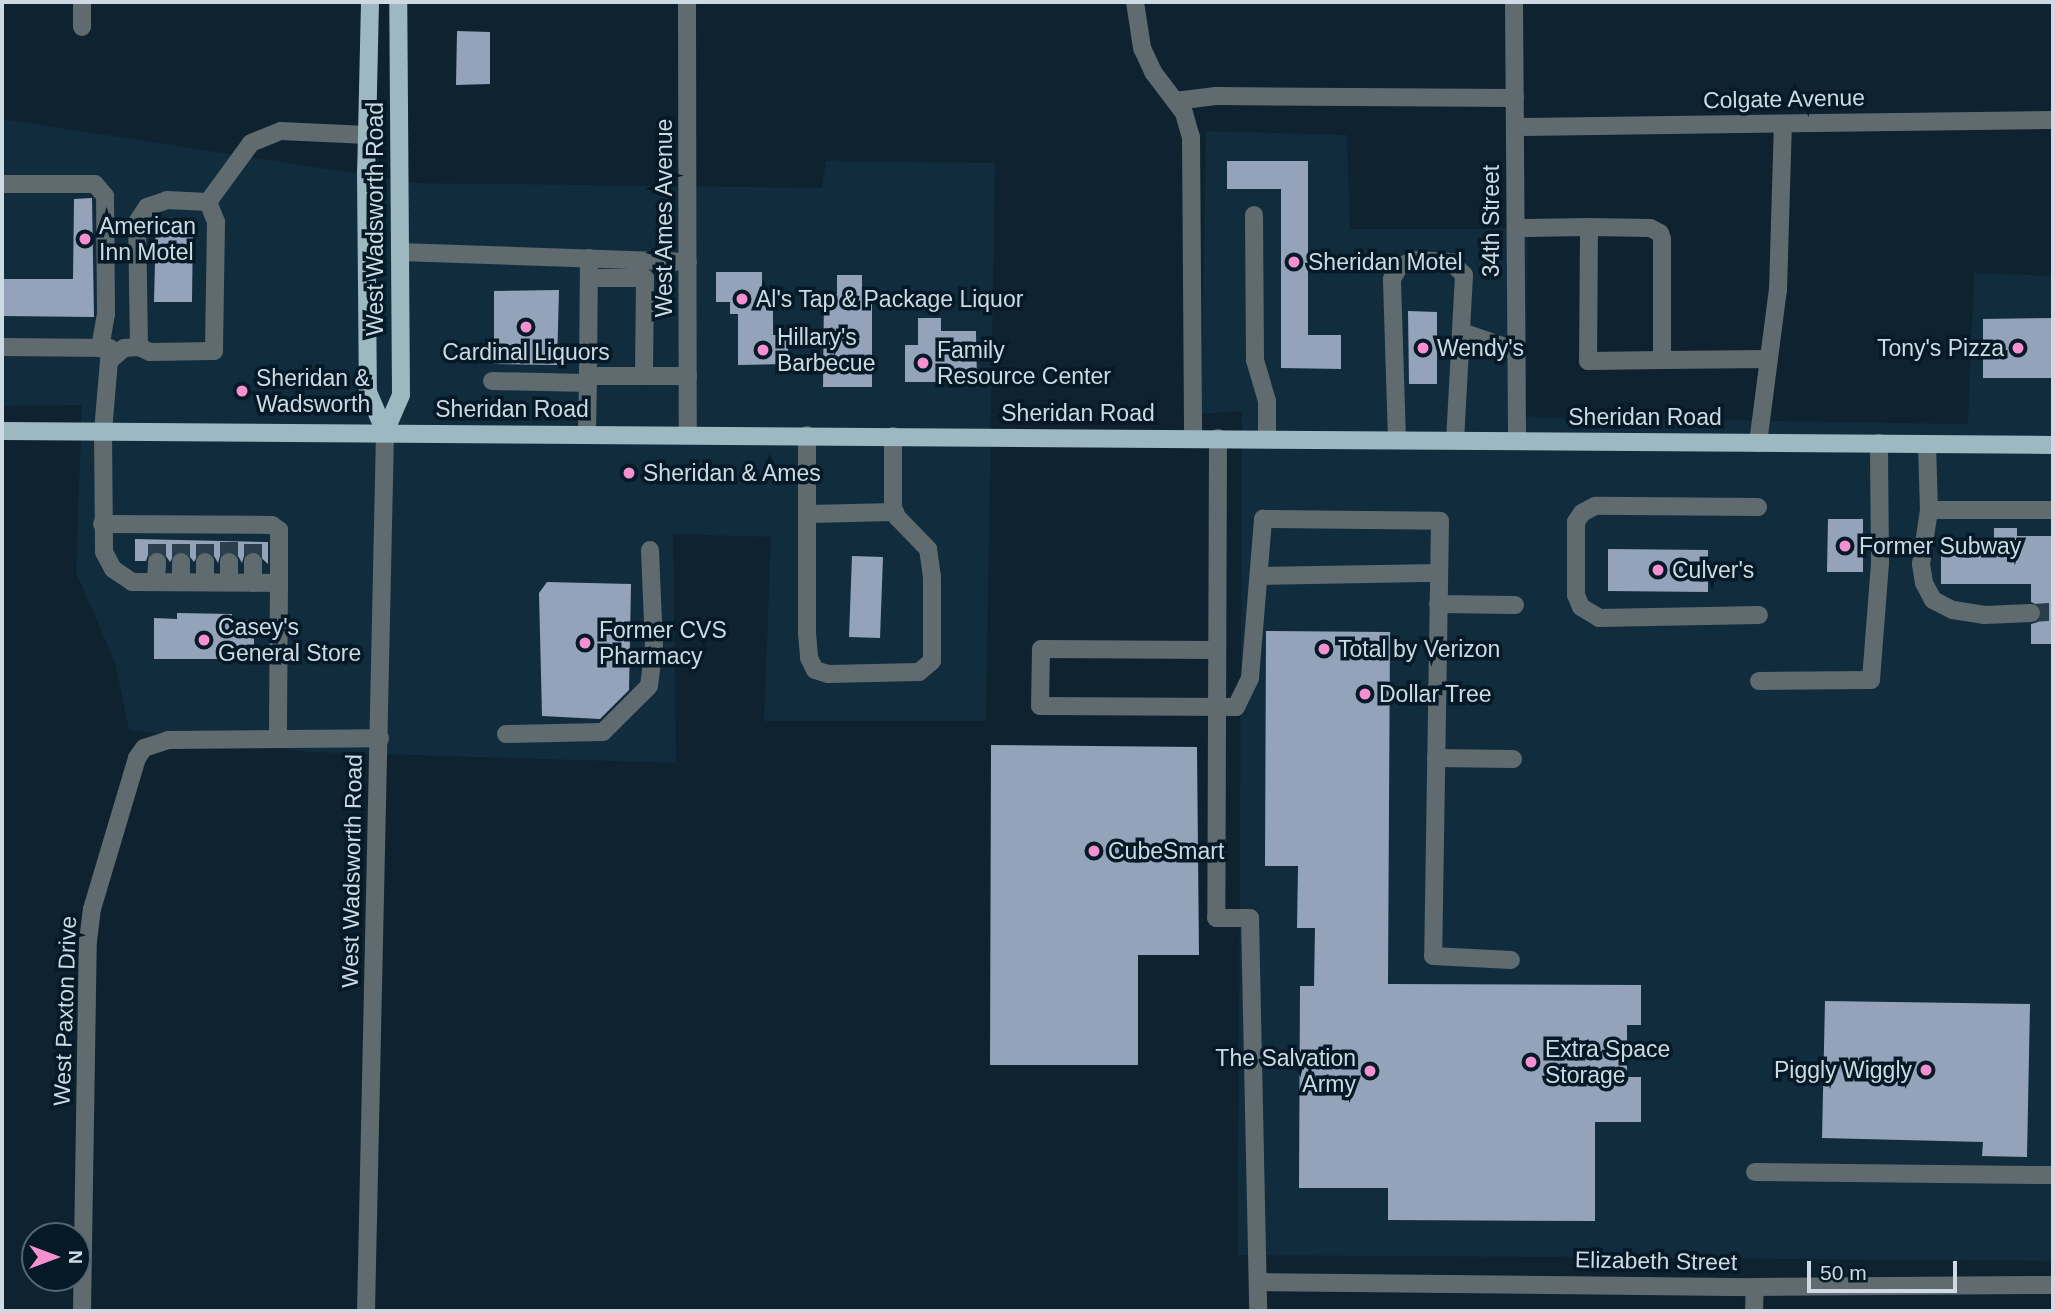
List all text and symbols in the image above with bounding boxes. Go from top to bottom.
street label: Colgate Avenue [1702,84,1866,114]
street label: West Wadsworth Road [361,102,389,336]
street label: West Ames Avenue [650,117,678,319]
street label: 34th Street [1477,165,1505,277]
place label: American Inn Motel [99,212,196,266]
marker: American Inn Motel [77,231,93,247]
place label: Sheridan Motel [1308,248,1463,276]
marker: Sheridan Motel [1286,254,1302,270]
place label: Al's Tap & Package Liquor [756,285,1024,313]
marker: Al's Tap & Package Liquor [734,291,750,307]
marker: Cardinal Liquors [518,319,534,335]
place label: Hillary's Barbecue [777,323,875,377]
place label: Wendy's [1437,334,1524,362]
place label: Tony's Pizza [1877,334,2004,362]
place label: Family Resource Center [937,336,1111,390]
place label: Cardinal Liquors [442,338,610,366]
marker: Wendy's [1415,340,1431,356]
marker: Tony's Pizza [2010,340,2026,356]
marker: Hillary's Barbecue [755,342,771,358]
marker: Family Resource Center [915,355,931,371]
place label: Sheridan & Wadsworth [256,364,370,418]
marker: Sheridan & Wadsworth [234,383,250,399]
street label: Sheridan Road [435,395,589,423]
street label: Sheridan Road [1001,399,1155,427]
street label: Sheridan Road [1568,403,1722,431]
place label: Sheridan & Ames [643,459,822,487]
marker: Sheridan & Ames [621,465,637,481]
place label: Former Subway [1859,532,2021,560]
marker: Former Subway [1837,538,1853,554]
place label: Culver's [1672,556,1754,584]
marker: Culver's [1650,562,1666,578]
place label: Casey's General Store [218,613,361,667]
place label: Former CVS Pharmacy [599,616,727,670]
marker: Casey's General Store [196,632,212,648]
marker: Former CVS Pharmacy [577,635,593,651]
place label: Total by Verizon [1338,635,1500,663]
marker: Total by Verizon [1316,641,1332,657]
place label: Dollar Tree [1379,680,1492,708]
marker: Dollar Tree [1357,686,1373,702]
street label: West Wadsworth Road [336,754,368,988]
place label: CubeSmart [1108,837,1224,865]
marker: CubeSmart [1086,843,1102,859]
street label: West Paxton Drive [48,916,82,1106]
place label: Extra Space Storage [1545,1035,1670,1089]
place label: The Salvation Army [1215,1044,1356,1098]
marker: Extra Space Storage [1523,1054,1539,1070]
place label: Piggly Wiggly [1774,1056,1912,1084]
marker: Piggly Wiggly [1918,1062,1934,1078]
marker: The Salvation Army [1362,1063,1378,1079]
north arrow [21,1222,91,1292]
street label: Elizabeth Street [1575,1246,1737,1276]
scale bar [1810,1246,1960,1290]
text: N [65,1250,86,1264]
text: 50 m [1820,1261,1867,1284]

